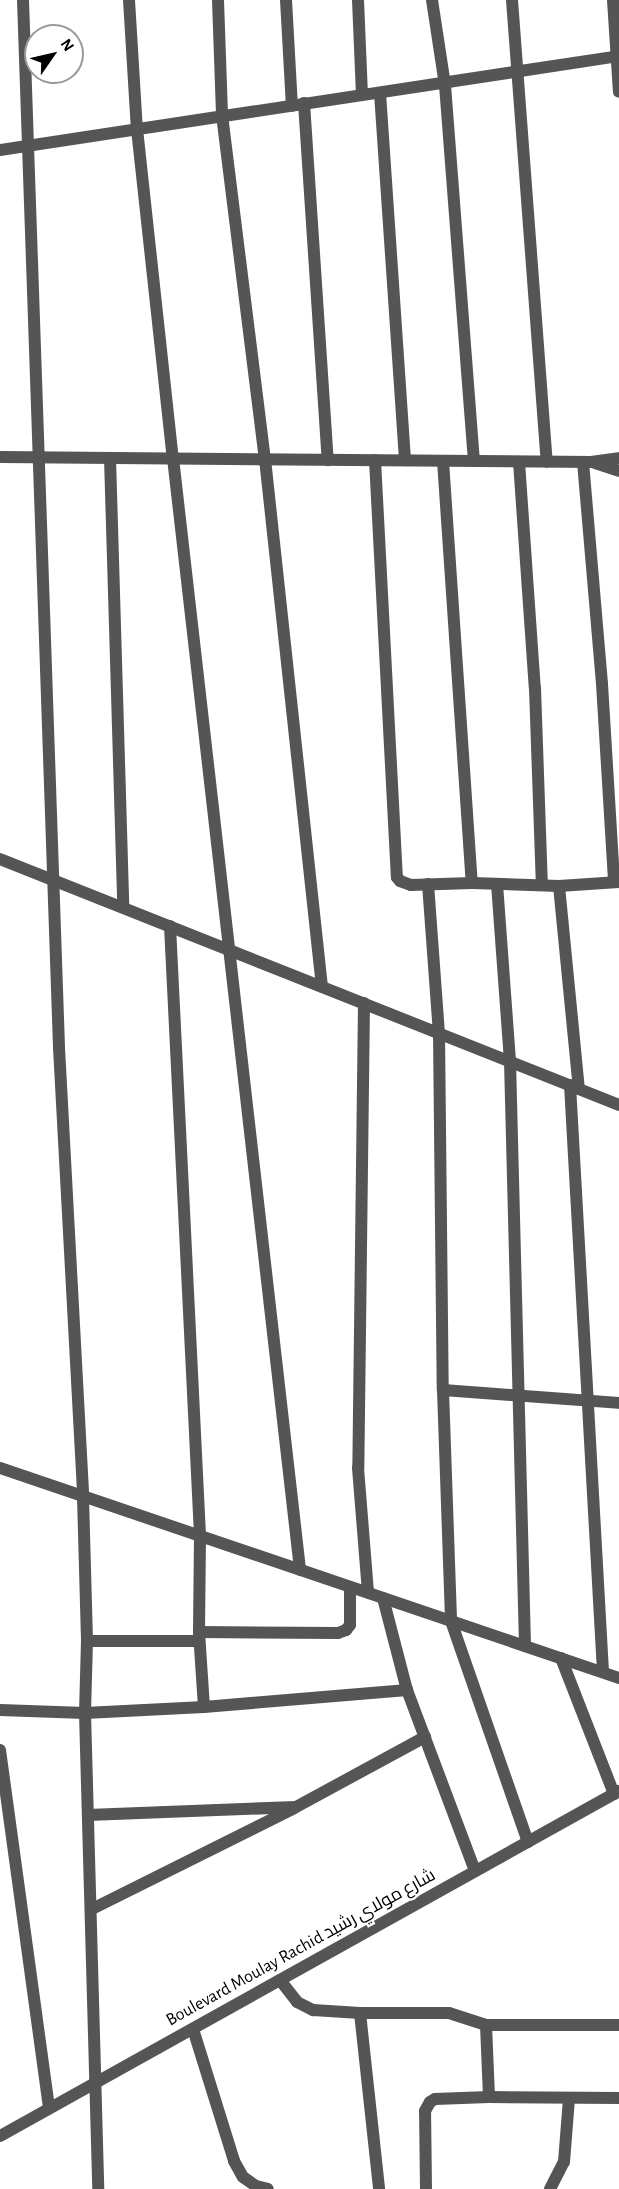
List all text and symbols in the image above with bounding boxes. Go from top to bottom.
north arrow [24,24,84,84]
text: N [58,36,77,54]
street label: Boulevard Moulay Rachid شارع مولاي رشيد [162,1865,440,2031]

